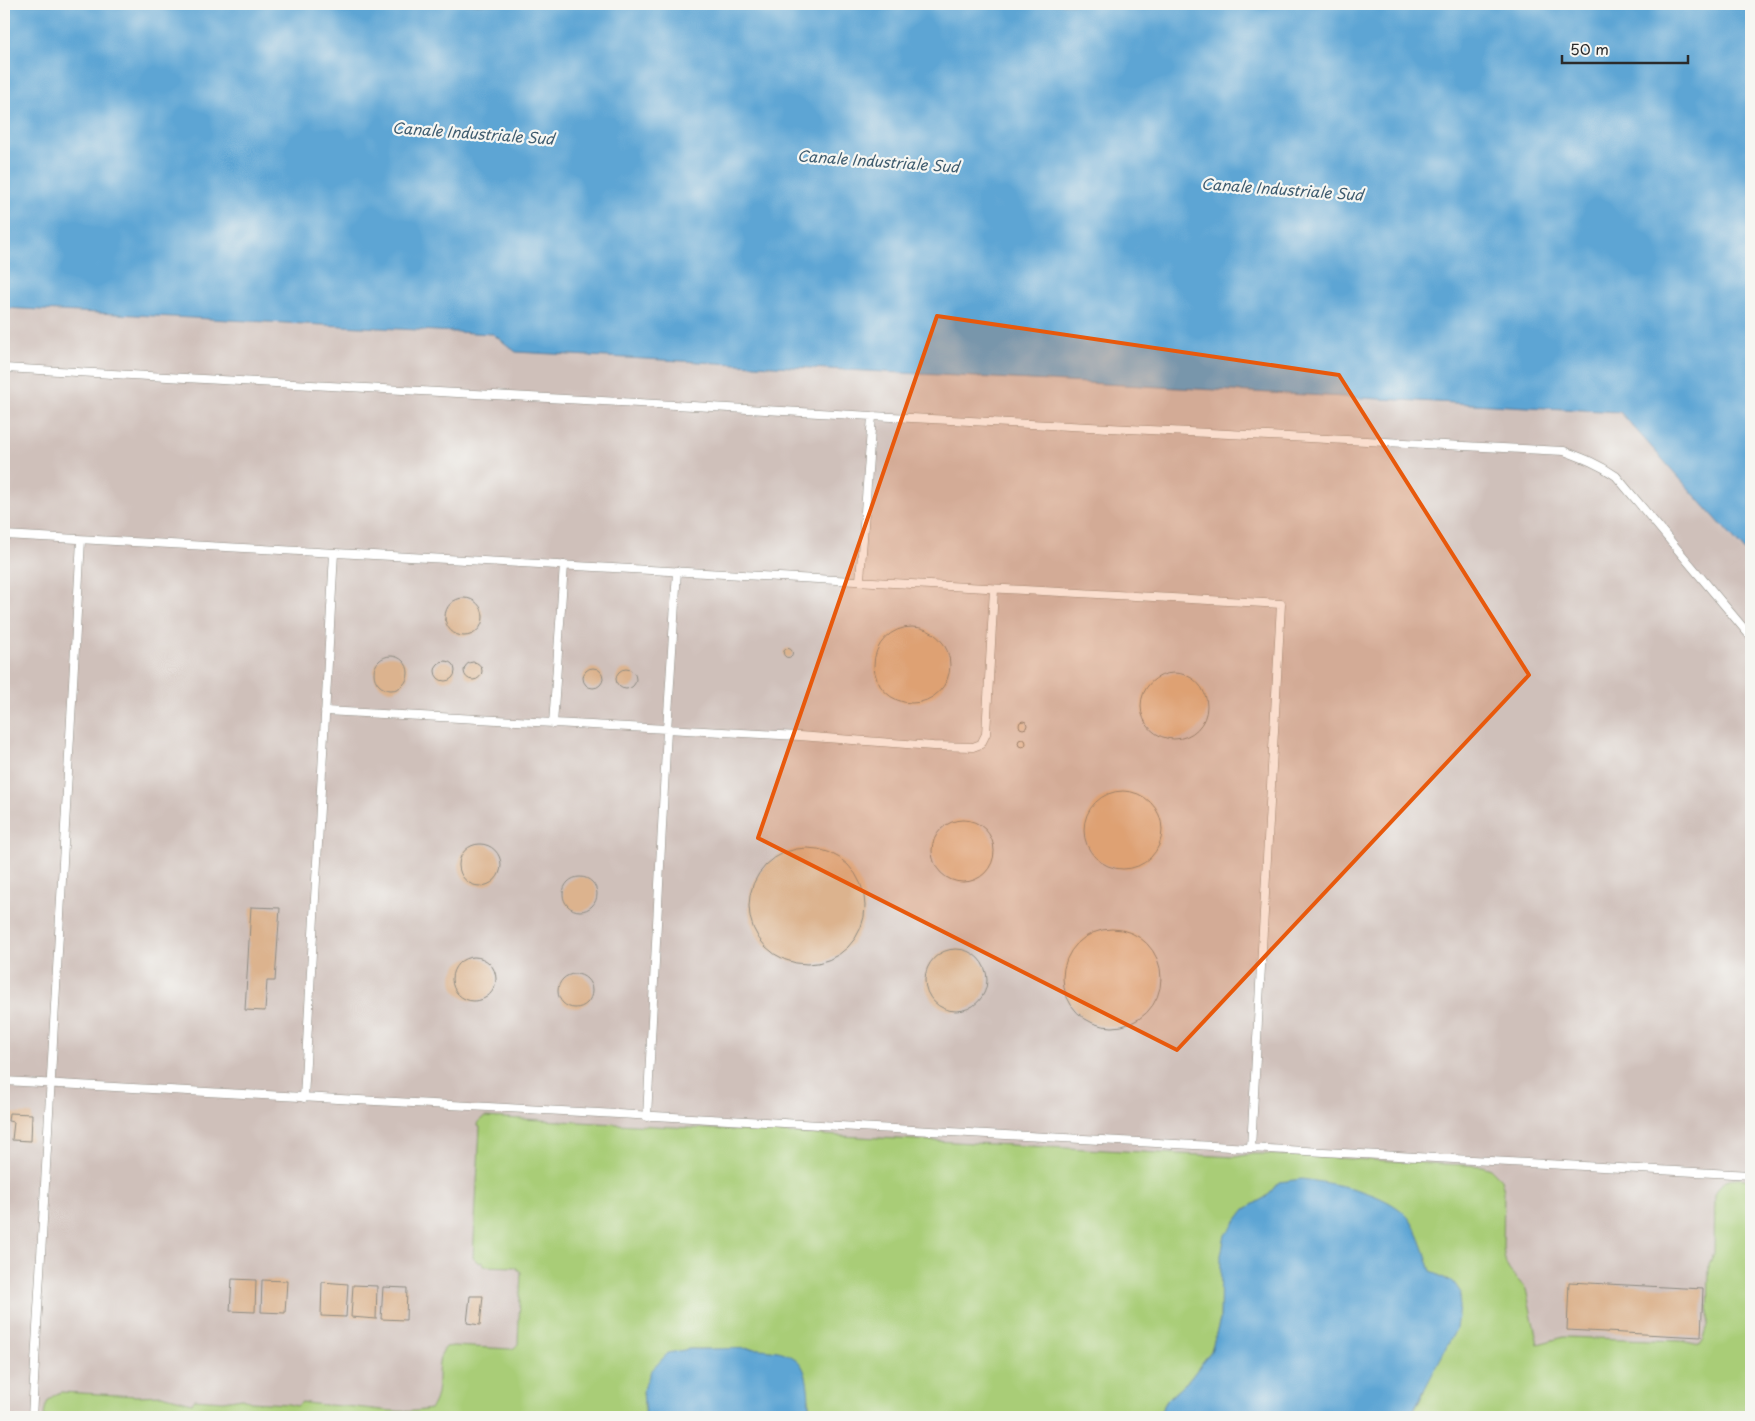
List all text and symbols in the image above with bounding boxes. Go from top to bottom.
scale bar [1562,32,1689,64]
text: 50 m [1570,37,1609,60]
water label: Canale Industriale Sud [391,115,557,150]
water label: Canale Industriale Sud [796,143,962,178]
water label: Canale Industriale Sud [1200,171,1366,206]

